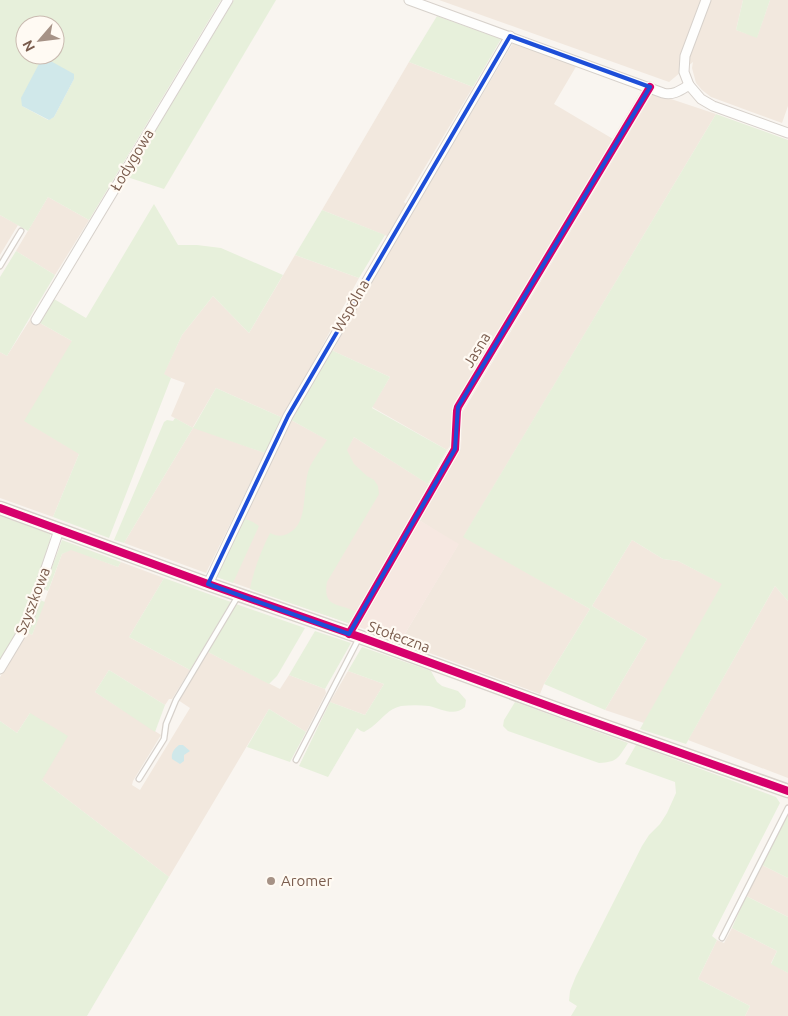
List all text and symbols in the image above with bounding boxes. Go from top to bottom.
north arrow [15,15,65,65]
text: N [19,38,38,54]
street label: Łodygowa [106,126,157,194]
street label: Wspólna [329,276,372,335]
street label: Jasna [460,329,494,370]
street label: Szyszkowa [12,565,53,637]
street label: Stołeczna [366,617,433,656]
place label: Aromer [281,872,332,889]
marker: Aromer [265,875,277,887]

